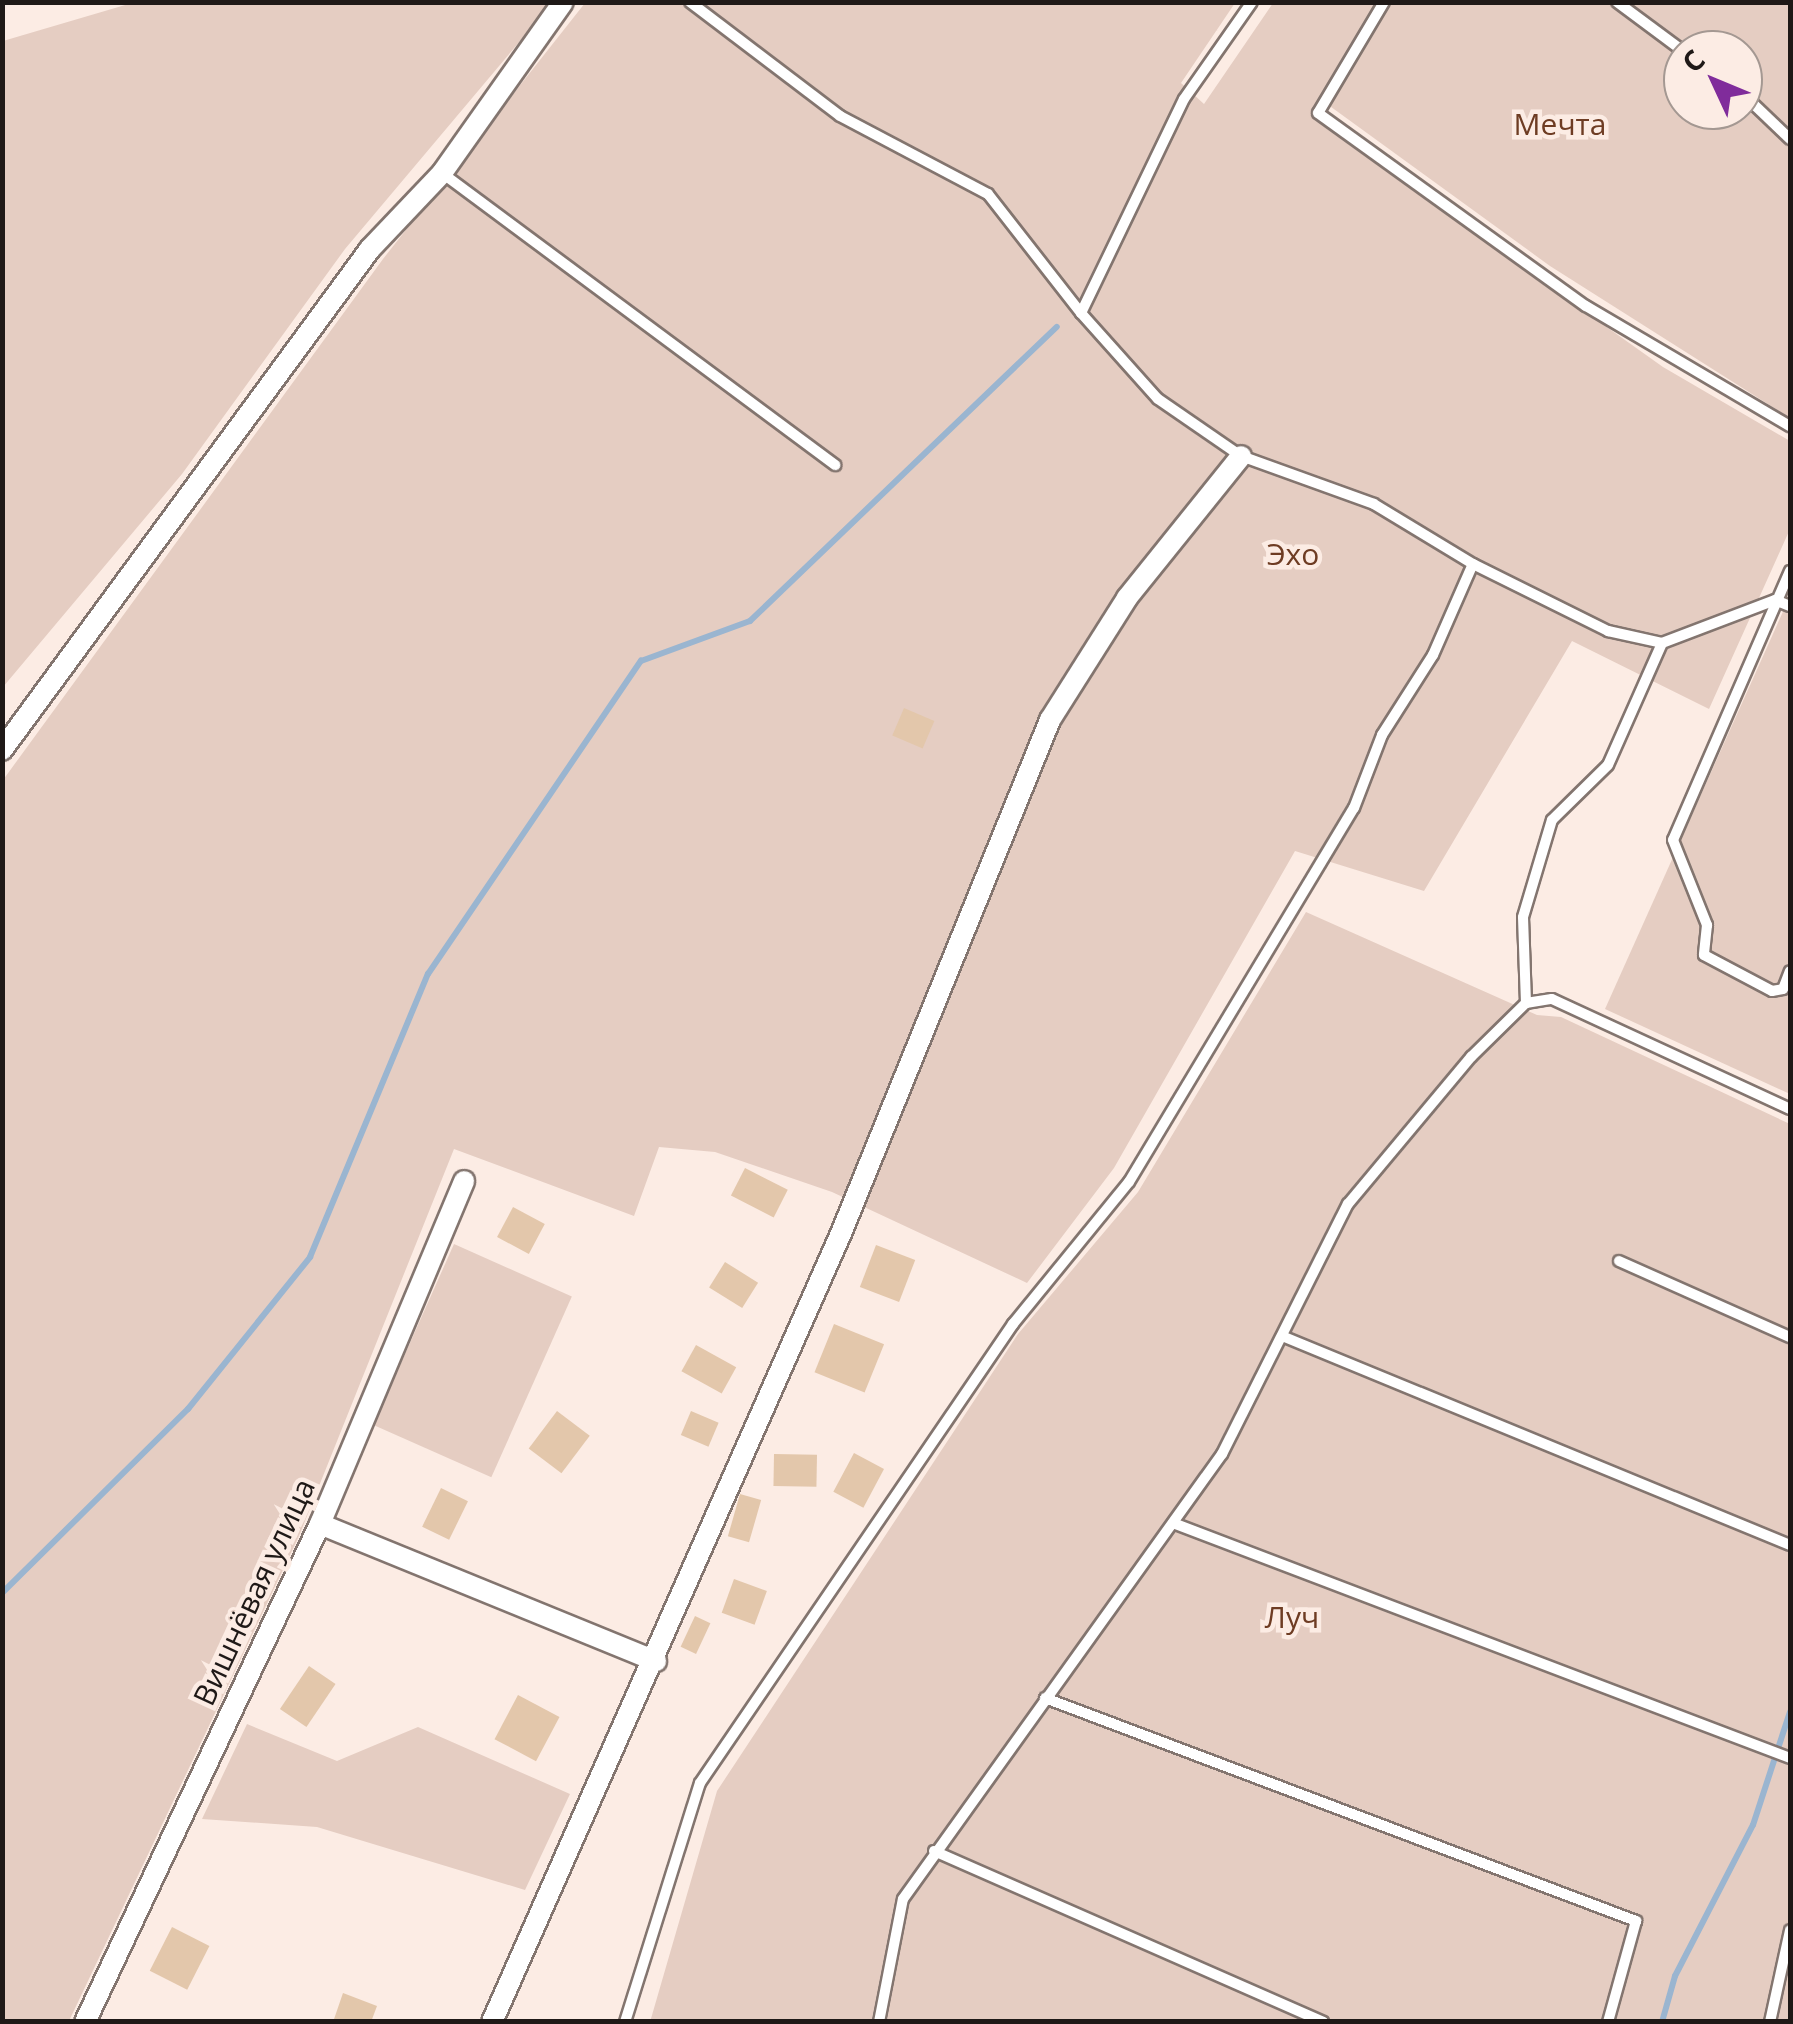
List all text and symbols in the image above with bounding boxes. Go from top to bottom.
north arrow [1663,30,1763,130]
text: С [1673,41,1713,80]
park label: Мечта [1514,106,1606,142]
park label: Эхо [1267,536,1319,572]
street label: Вишнёвая улица [186,1473,322,1711]
park label: Луч [1265,1599,1319,1635]

